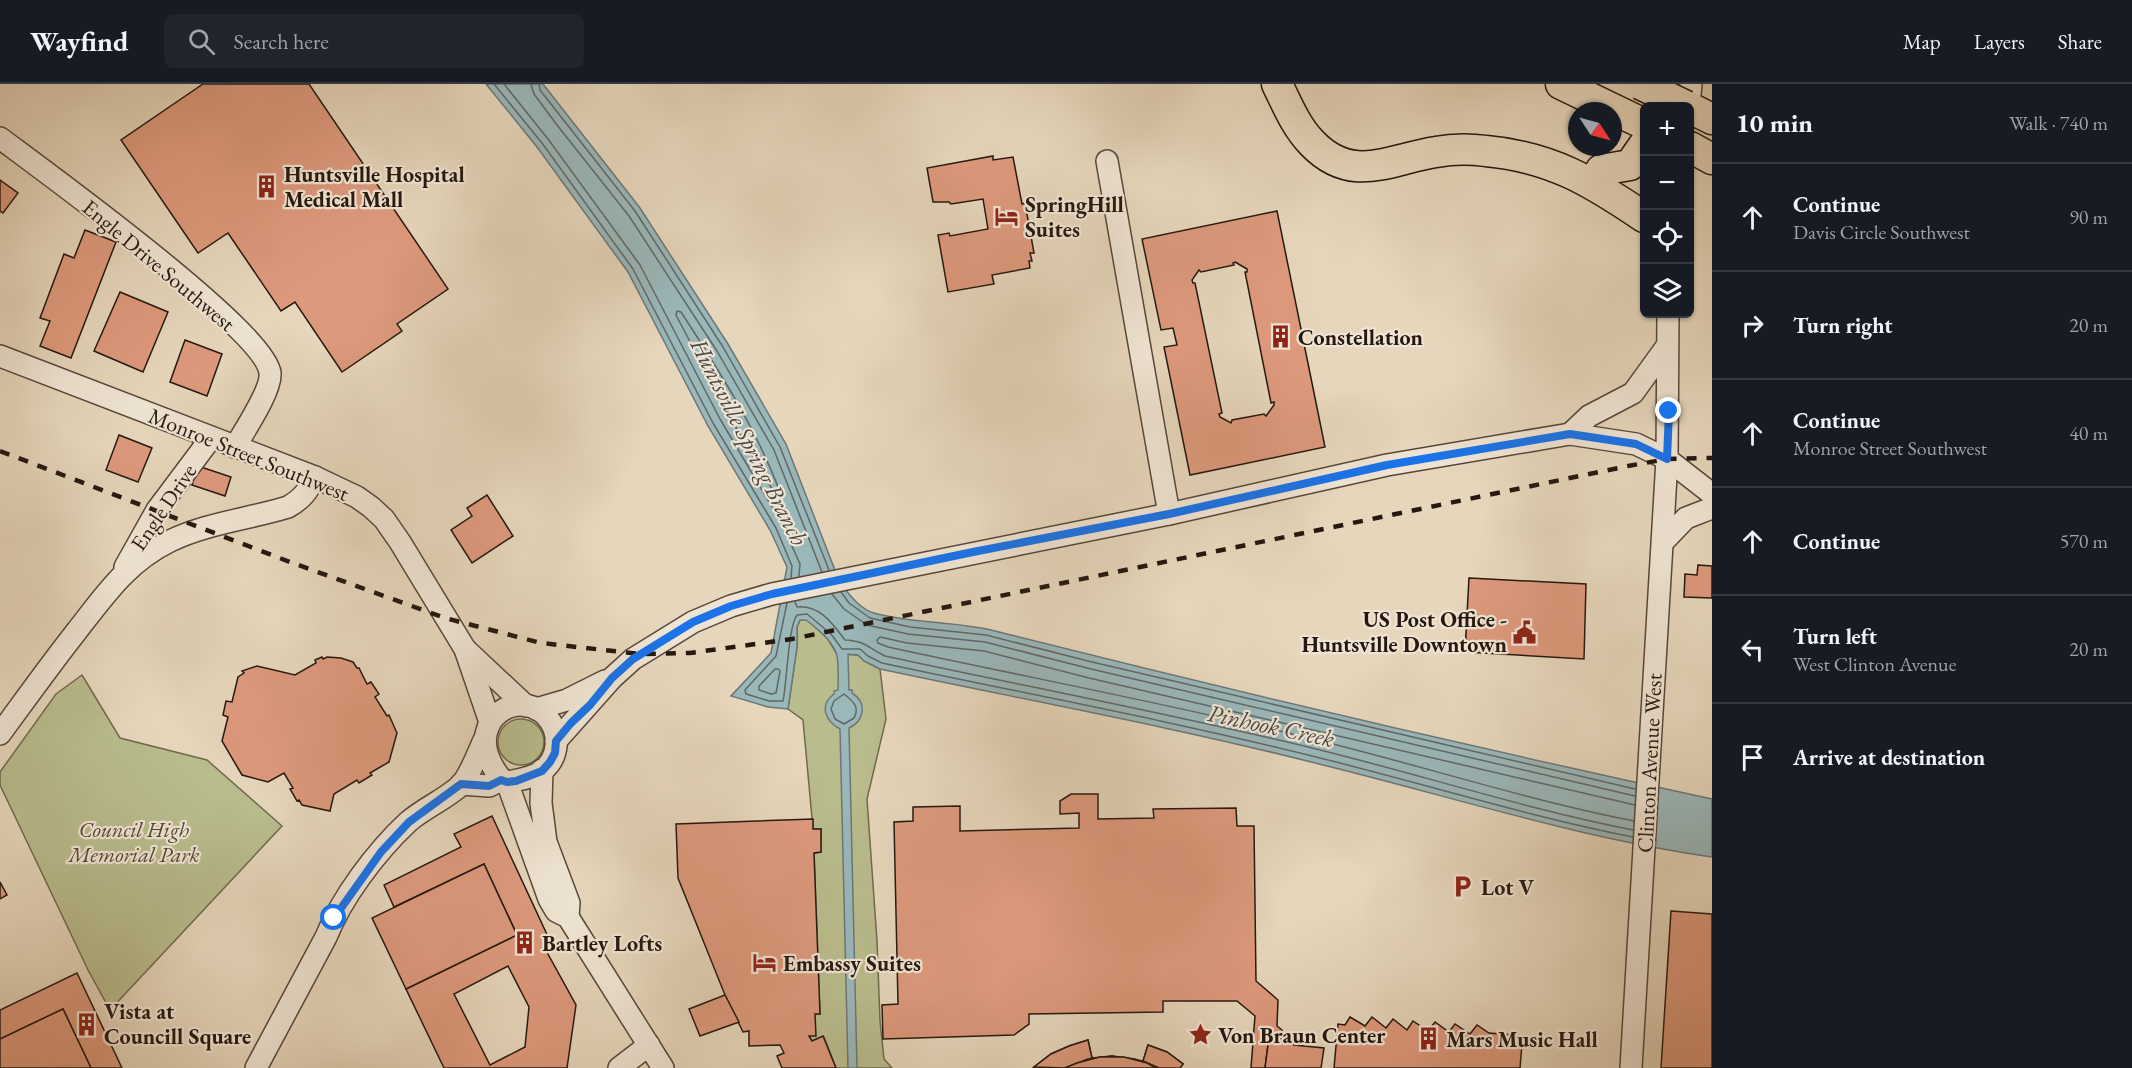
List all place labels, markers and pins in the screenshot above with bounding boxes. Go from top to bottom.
place label: Huntsville Hospital Medical Mall [284,160,465,214]
building icon: Huntsville Hospital Medical Mall [253,174,279,200]
place label: SpringHill Suites [1025,190,1124,244]
hotel icon: SpringHill Suites [994,204,1020,230]
place label: Constellation [1298,323,1423,352]
building icon: Constellation [1267,324,1293,350]
place label: US Post Office - Huntsville Downtown [1301,605,1508,659]
public building icon: US Post Office - Huntsville Downtown [1512,619,1538,645]
place label: Lot V [1481,873,1535,902]
parking icon: Lot V [1450,874,1476,900]
place label: Bartley Lofts [542,929,662,958]
building icon: Bartley Lofts [511,930,537,956]
place label: Embassy Suites [783,949,921,978]
hotel icon: Embassy Suites [752,950,778,976]
place label: Vista at Councill Square [104,997,251,1051]
building icon: Vista at Councill Square [73,1011,99,1037]
place label: Von Braun Center [1218,1021,1386,1050]
place icon: Von Braun Center [1187,1022,1213,1048]
place label: Mars Music Hall [1446,1025,1598,1054]
building icon: Mars Music Hall [1415,1026,1441,1052]

